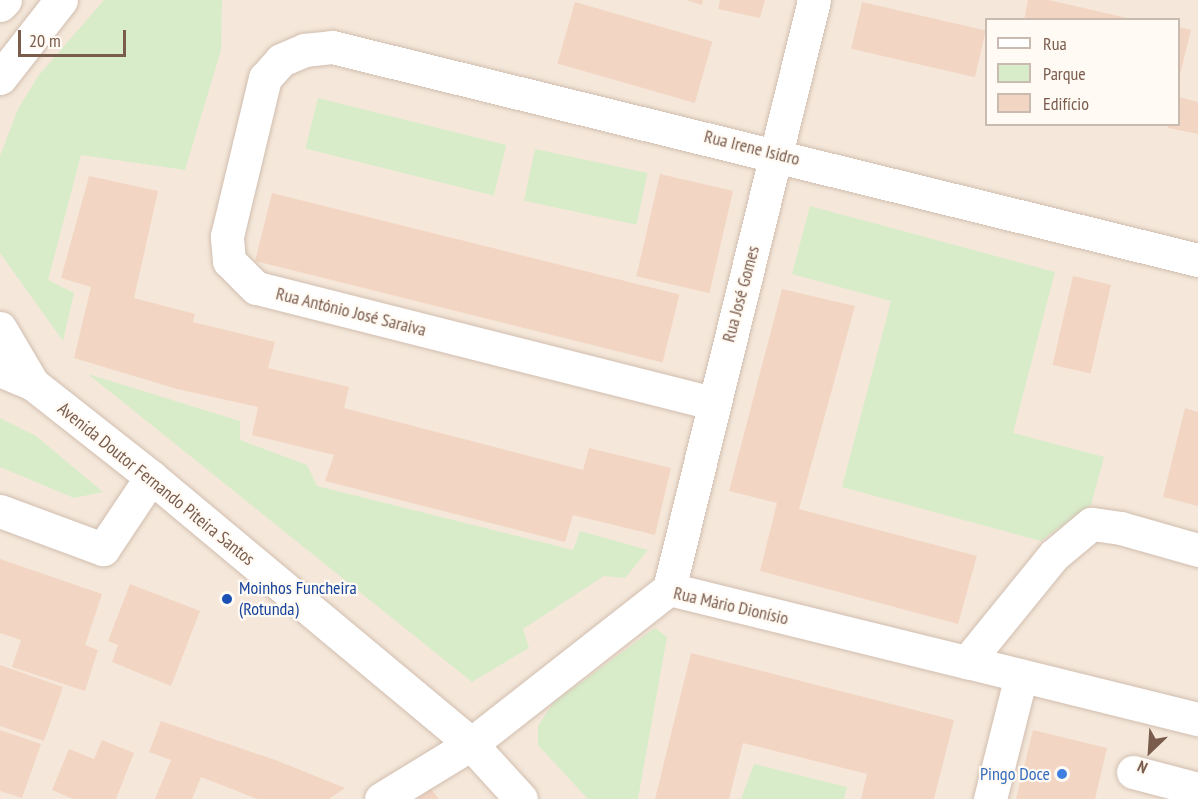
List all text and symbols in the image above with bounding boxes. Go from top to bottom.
scale bar [21,18,129,56]
legend [985,18,1180,126]
text: 20 m [29,29,61,52]
text: Rua [1043,32,1067,55]
text: Parque [1043,62,1086,85]
text: Edifício [1043,92,1089,115]
street label: Rua Irene Isidro [702,126,802,170]
street label: Rua José Gomes [718,243,764,345]
street label: Rua António José Saraiva [273,283,429,341]
street label: Avenida Doutor Fernando Piteira Santos [53,398,259,570]
place label: Moinhos Funcheira (Rotunda) [239,578,357,620]
street label: Rua Mário Dionísio [671,582,791,630]
marker: Moinhos Funcheira (Rotunda) [220,592,234,606]
north arrow [1120,721,1180,781]
text: N [1134,756,1151,778]
place label: Pingo Doce [980,763,1050,785]
marker: Pingo Doce [1055,767,1069,781]

